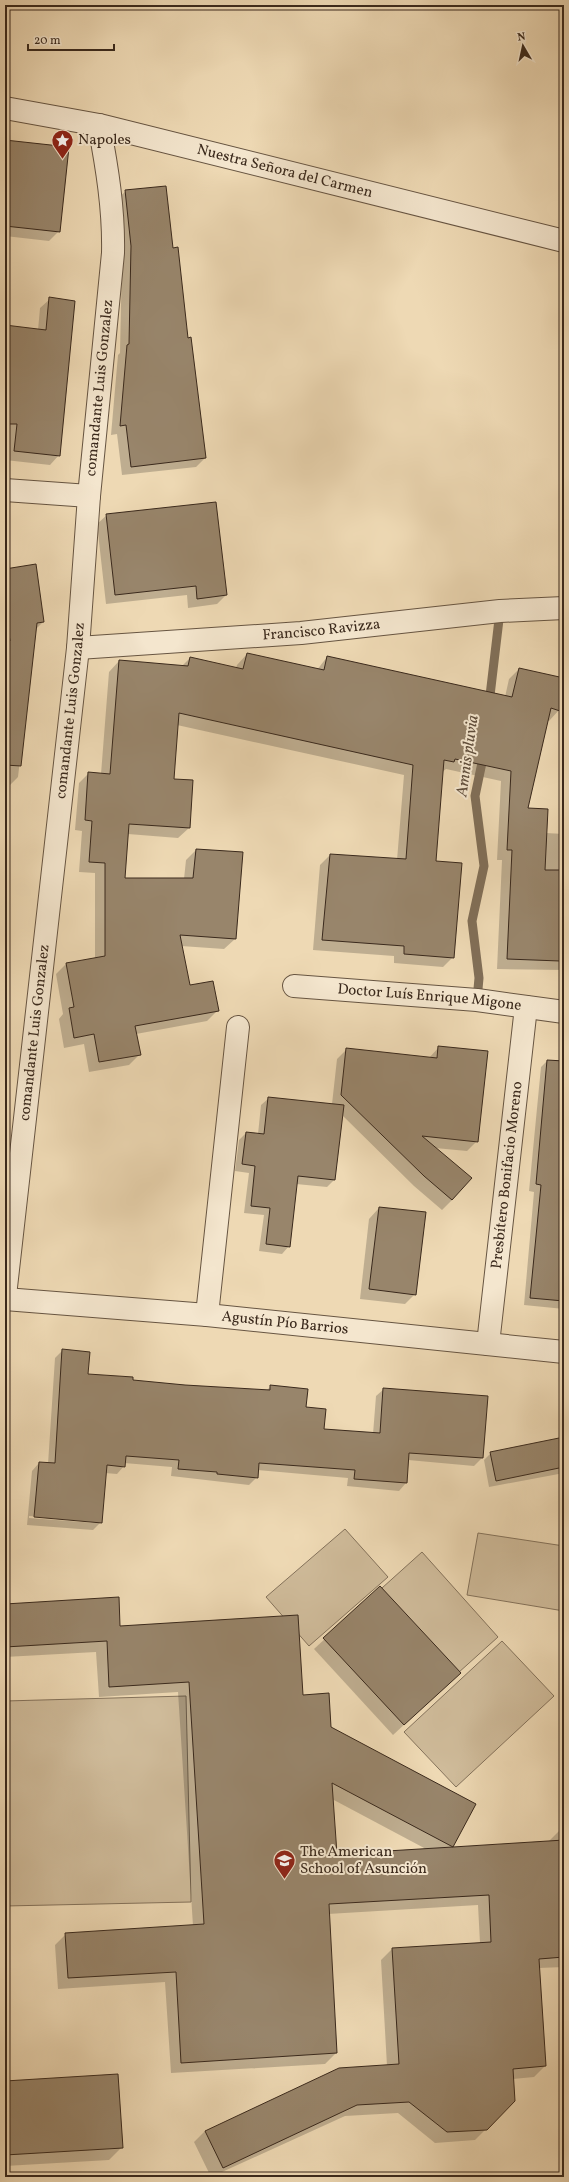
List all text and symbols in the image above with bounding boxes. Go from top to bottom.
scale bar [28,26,114,52]
north arrow [503,26,543,66]
text: N [517,30,527,46]
text: 20 m [34,33,61,49]
place icon: Napoles [50,127,76,160]
place label: Napoles [78,130,131,151]
street label: Nuestra Señora del Carmen [195,139,375,203]
street label: comandante Luis Gonzalez [80,299,119,477]
street label: Francisco Ravizza [262,614,381,646]
street label: comandante Luis Gonzalez [51,622,90,800]
water label: Amnis pluvia [451,713,485,799]
street label: comandante Luis Gonzalez [14,943,55,1122]
street label: Doctor Luís Enrique Migone [337,979,523,1017]
street label: Presbítero Bonifacio Moreno [486,1080,528,1270]
street label: Agustín Pío Barrios [220,1306,349,1340]
place label: The American School of Asunción [300,1842,427,1880]
school or university icon: The American School of Asunción [271,1848,297,1881]

